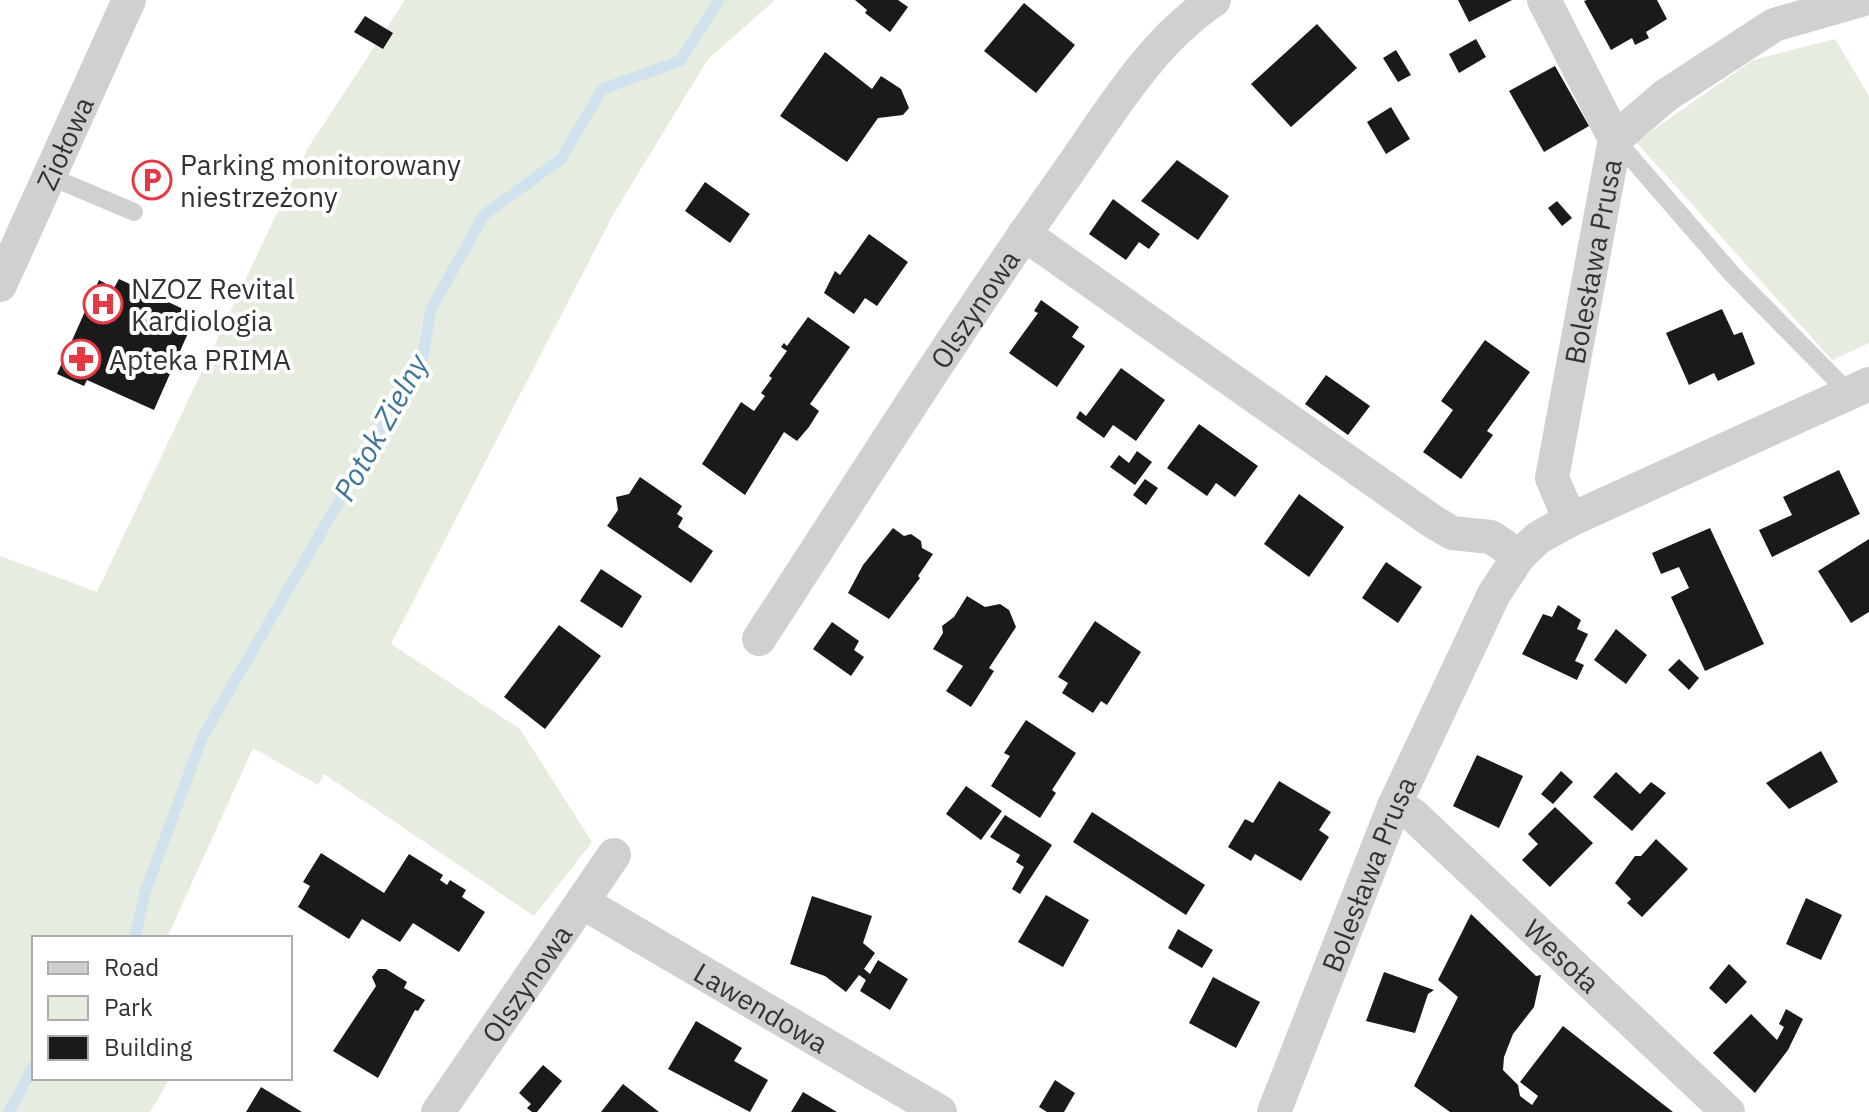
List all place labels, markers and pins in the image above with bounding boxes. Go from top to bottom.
place label: Parking monitorowany niestrzeżony [180,146,461,215]
parking icon: Parking monitorowany niestrzeżony [131,159,173,201]
place label: NZOZ Revital Kardiologia [131,270,295,339]
hospital icon: NZOZ Revital Kardiologia [82,283,124,325]
pharmacy icon: Apteka PRIMA [60,338,102,380]
place label: Apteka PRIMA [109,341,291,378]

